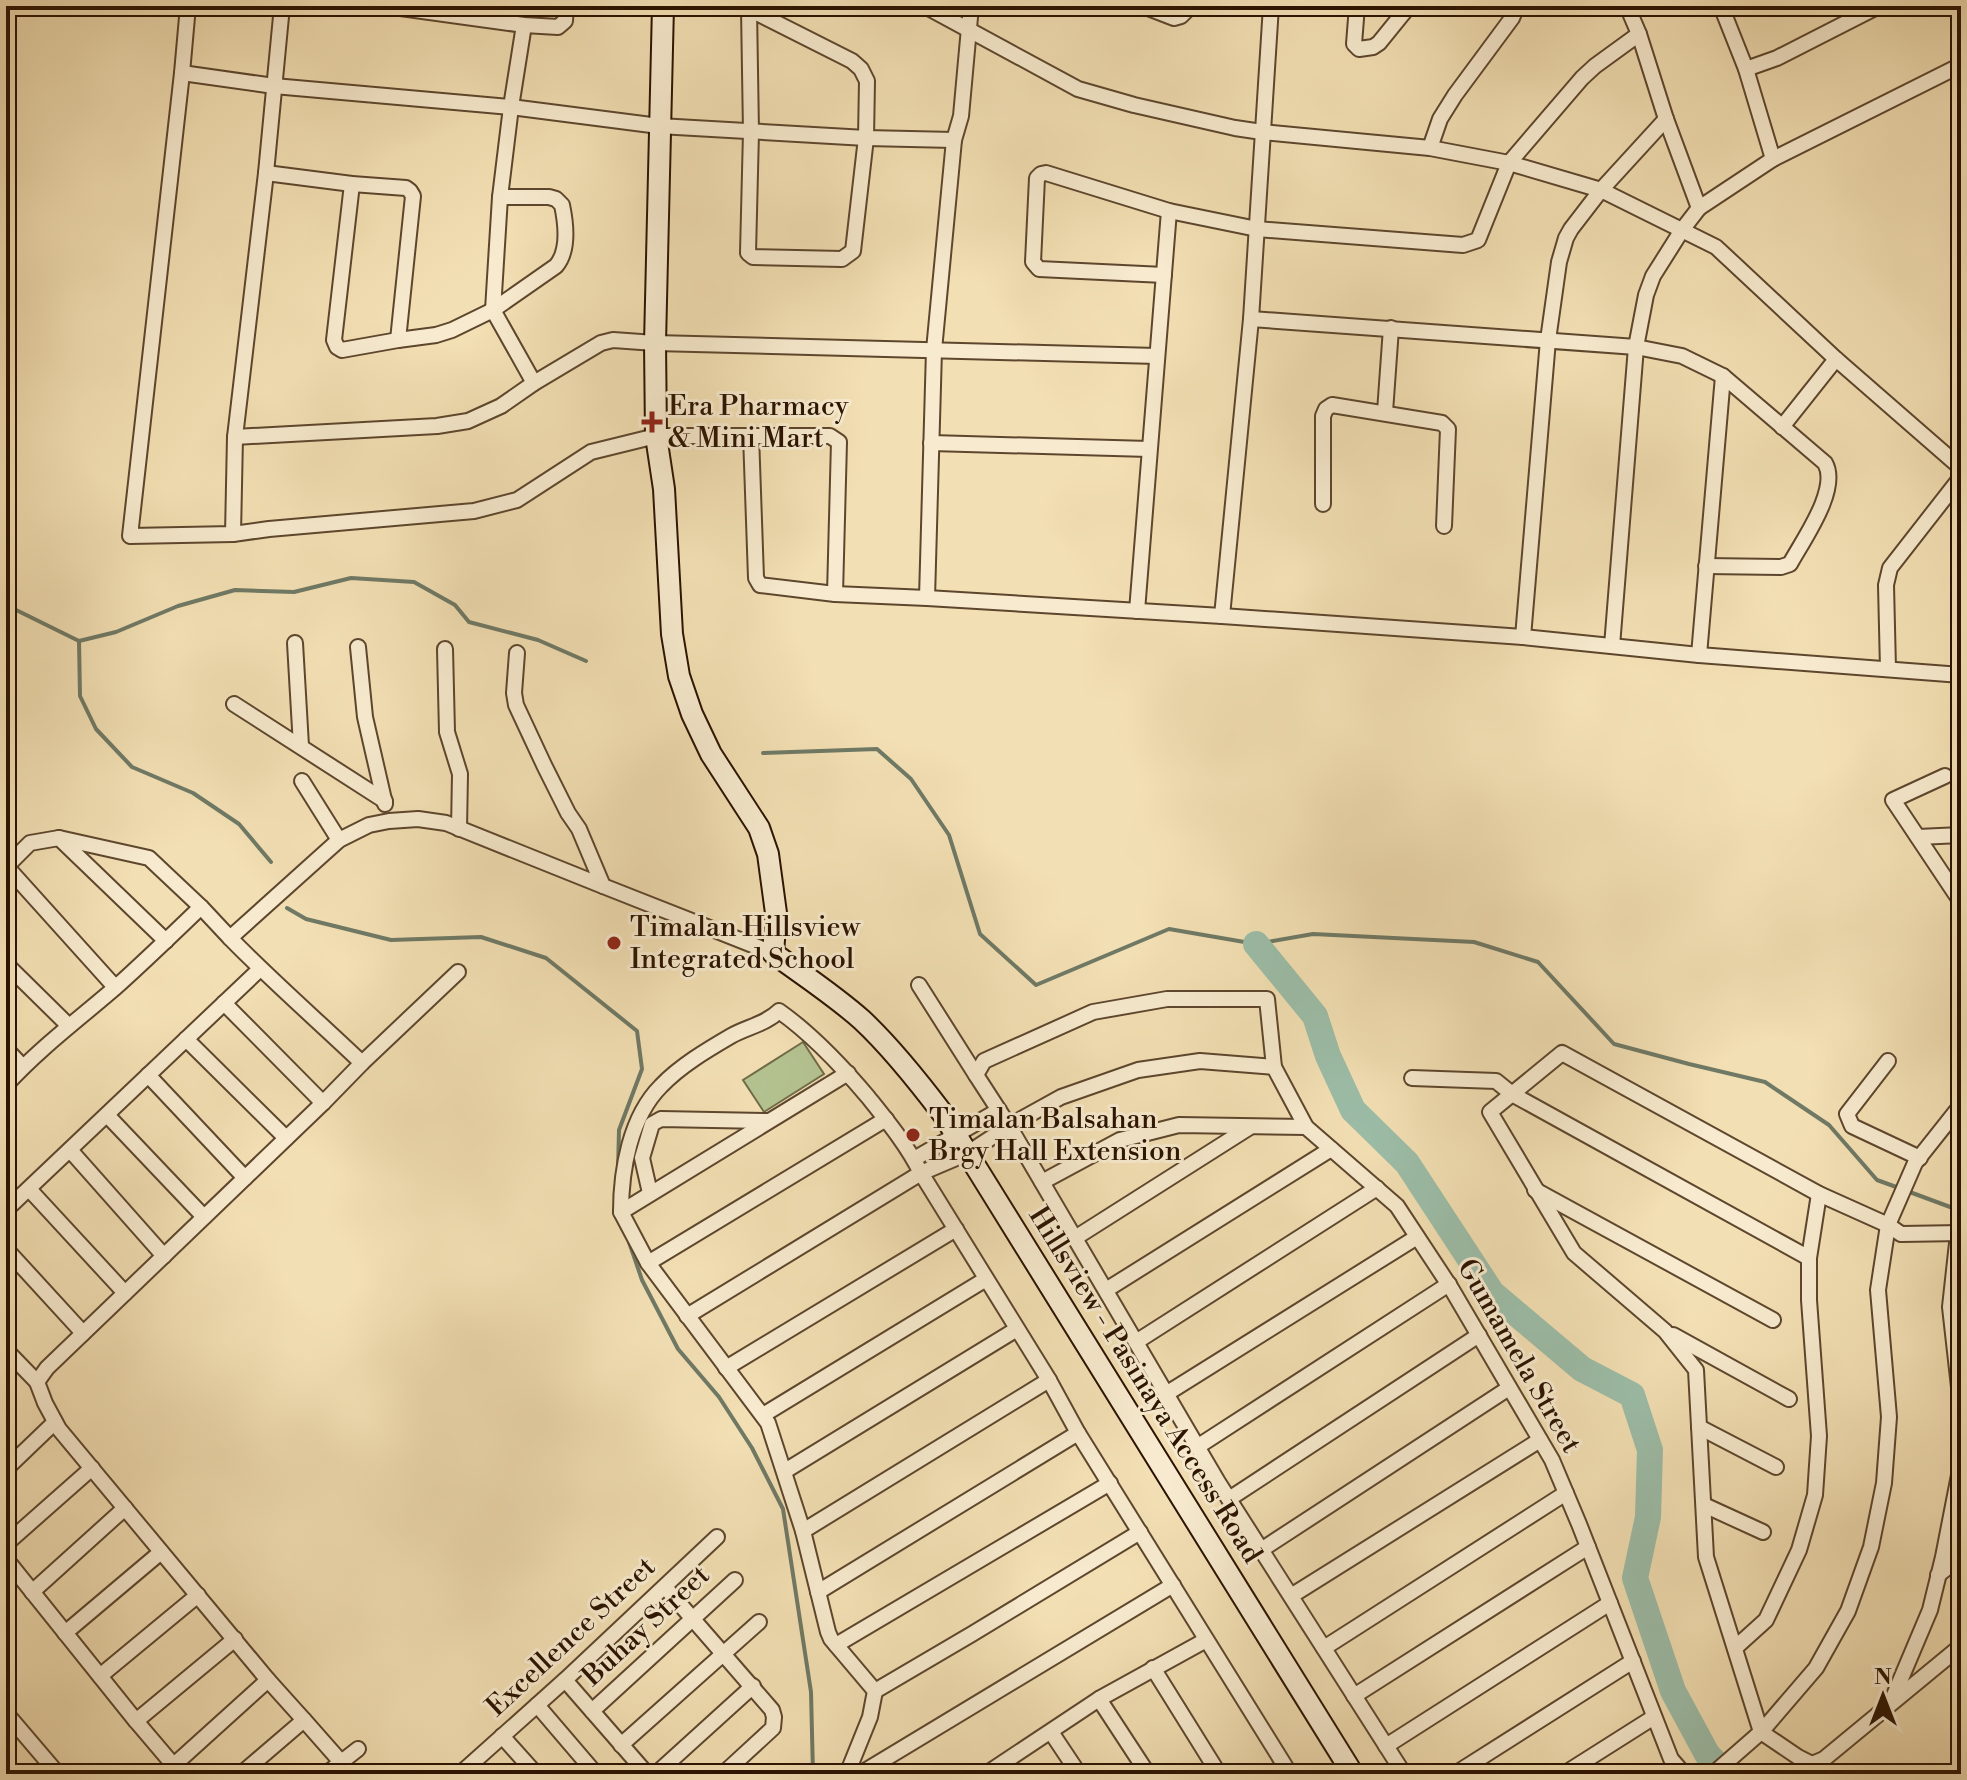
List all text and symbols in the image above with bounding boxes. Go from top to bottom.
place label: Era Pharmacy & Mini Mart [668,389,849,456]
marker: Era Pharmacy & Mini Mart [643,413,661,431]
place label: Timalan Hillsview Integrated School [630,910,861,977]
marker: Timalan Hillsview Integrated School [605,934,623,952]
place label: Timalan Balsahan Brgy Hall Extension [928,1102,1182,1169]
marker: Timalan Balsahan Brgy Hall Extension [904,1126,922,1144]
street label: Hillsview - Pasinaya Access Road [1021,1200,1270,1570]
street label: Gumamela Street [1449,1253,1589,1459]
street label: Excellence Street [479,1550,663,1724]
street label: Buhay Street [574,1558,717,1695]
north arrow [1843,1656,1923,1736]
text: N [1874,1664,1892,1691]

